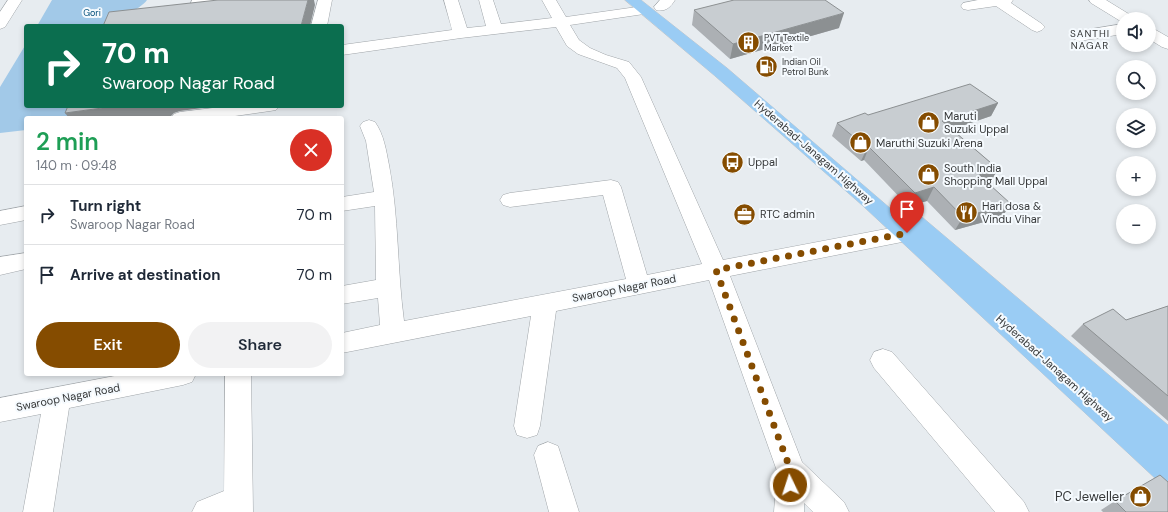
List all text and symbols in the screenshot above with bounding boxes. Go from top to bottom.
park label: Gori [83,7,101,19]
map controls [1116,12,1156,244]
button: sound [1116,12,1156,52]
district label: SANTHI NAGAR [1070,27,1110,52]
building icon: PVT Textile Market [736,30,762,56]
place label: PVT Textile Market [764,32,809,54]
text: 70 m [102,35,170,72]
icon: right [36,40,88,92]
fuel station icon: Indian Oil Petrol Bunk [754,54,780,80]
place label: Indian Oil Petrol Bunk [782,56,829,78]
button: search [1116,60,1156,100]
text: Swaroop Nagar Road [102,71,275,95]
street label: Hyderabad-Janagam Highway [752,96,876,208]
button: layers [1116,108,1156,148]
shop icon: Maruti Suzuki Uppal [916,109,942,135]
place label: Maruti Suzuki Uppal [944,109,1009,136]
text: 2 min [36,126,99,157]
button: close [290,129,332,171]
shop icon: Maruthi Suzuki Arena [848,130,874,156]
place label: Maruthi Suzuki Arena [876,136,983,150]
bus stop icon: Uppal [719,149,745,175]
place label: Uppal [748,155,777,169]
button: + [1116,156,1156,196]
text: 140 m · 09:48 [36,157,117,174]
shop icon: South India Shopping Mall Uppal [915,161,941,187]
place label: South India Shopping Mall Uppal [944,161,1048,188]
pin [890,192,924,233]
text: Turn right [70,196,141,216]
icon: arrive [896,198,918,220]
restaurant icon: Hari dosa & Vindu Vihar [954,199,980,225]
place label: Hari dosa & Vindu Vihar [982,199,1041,226]
office icon: RTC admin [732,201,758,227]
icon: right [36,204,58,226]
button: − [1116,204,1156,244]
text: 70 m [297,205,332,225]
place label: RTC admin [760,207,815,221]
text: Swaroop Nagar Road [70,216,195,233]
icon: arrive [36,264,58,286]
text: Arrive at destination [70,265,221,285]
text: 70 m [297,265,332,285]
street label: Swaroop Nagar Road [571,271,677,305]
street label: Hyderabad-Janagam Highway [993,311,1117,425]
button: Exit [36,322,180,368]
button: Share [188,322,332,368]
street label: Swaroop Nagar Road [15,380,121,414]
position arrow [769,464,811,506]
shop icon: PC Jeweller [1127,483,1153,509]
place label: PC Jeweller [1055,488,1124,505]

